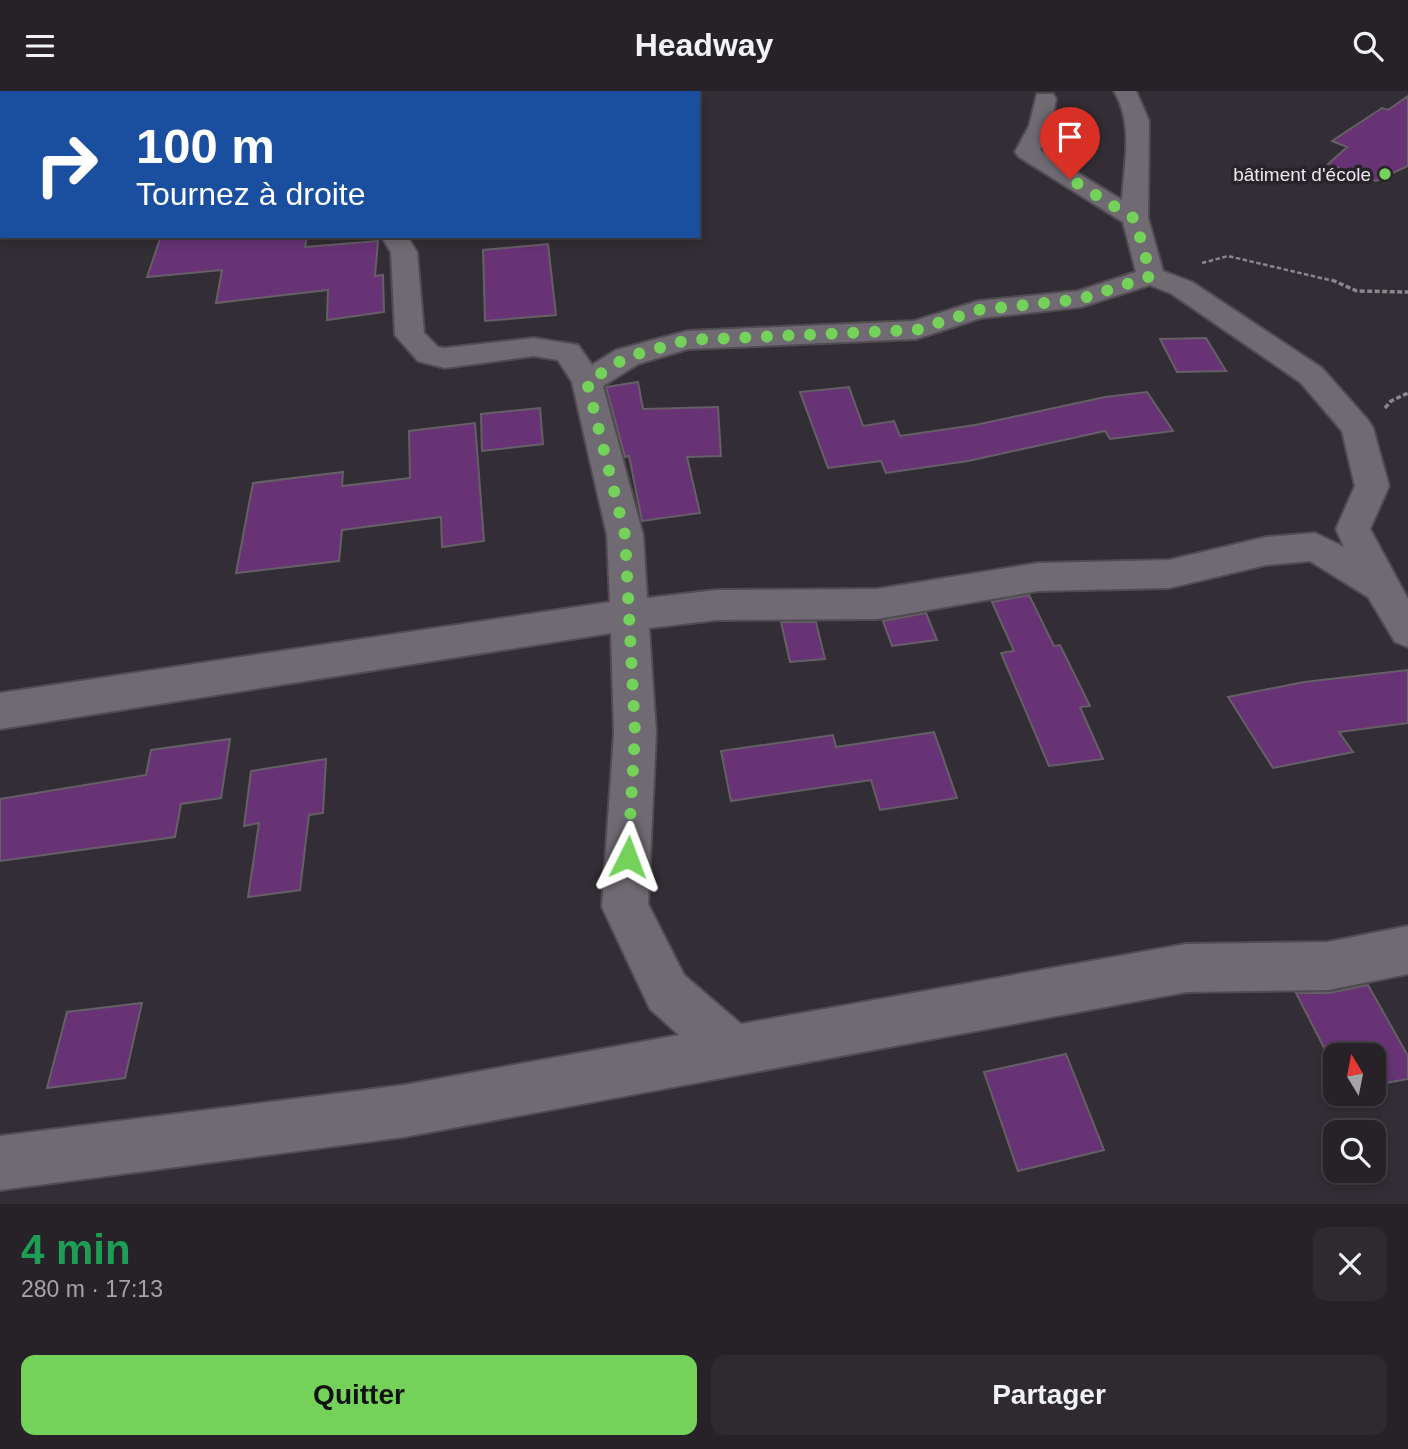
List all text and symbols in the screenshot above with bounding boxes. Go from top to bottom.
icon: menu [21,27,59,65]
text: Headway [635,27,773,63]
icon: search [1349,27,1387,65]
pin [1040,107,1100,179]
icon: arrive [1051,118,1089,156]
icon: right [21,119,112,210]
text: 100 m [136,119,275,173]
place label: bâtiment d'école [1233,164,1371,185]
marker: bâtiment d'école [1377,166,1393,182]
text: Tournez à droite [136,176,365,212]
position arrow [591,820,665,894]
north arrow [1323,1043,1386,1106]
map controls [1323,1043,1386,1183]
button: search [1323,1120,1386,1183]
text: 4 min [21,1226,131,1273]
button: close [1313,1227,1387,1301]
text: 280 m · 17:13 [21,1276,163,1302]
button: Quitter [21,1355,697,1435]
button: Partager [711,1355,1387,1435]

